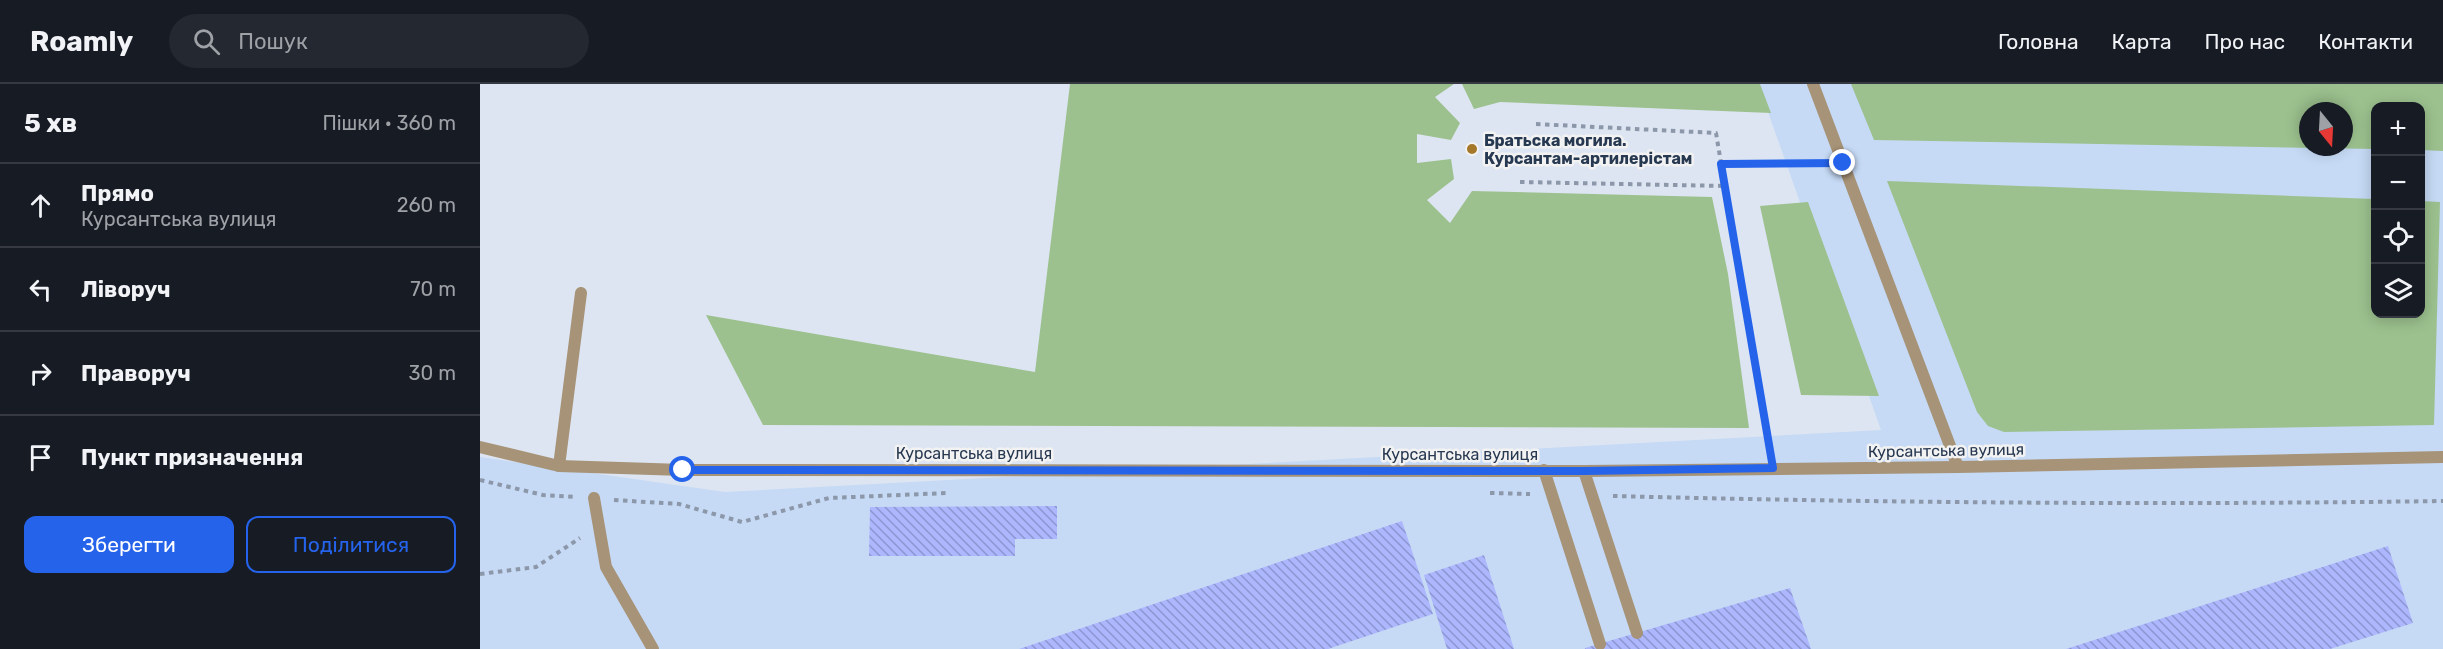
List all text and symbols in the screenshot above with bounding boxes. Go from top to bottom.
search box [169,14,589,68]
text: Roamly [30,25,133,58]
icon: search [190,25,223,58]
text: Пошук [238,28,308,55]
text: Головна [1998,29,2079,54]
text: Карта [2112,29,2172,54]
text: Про нас [2205,29,2285,54]
text: Контакти [2318,29,2413,54]
north arrow [2299,102,2353,156]
map controls [2371,102,2425,318]
button: + [2371,102,2425,156]
text: 5 хв [24,108,77,139]
text: Пішки · 360 m [322,111,456,135]
place label: Братьска могила. Курсантам-артилерістам [1484,131,1692,168]
marker: Братьска могила. Курсантам-артилерістам [1465,142,1479,156]
route end [1829,149,1855,175]
button: − [2371,156,2425,210]
text: Прямо [81,180,154,207]
icon: ahead [24,189,57,222]
text: 260 m [397,193,456,217]
text: Курсантська вулиця [81,207,277,231]
button: locate [2371,210,2425,264]
button: layers [2371,264,2425,318]
icon: left [24,273,57,306]
text: Ліворуч [81,276,171,303]
text: 70 m [410,277,456,301]
icon: right [24,357,57,390]
text: Праворуч [81,360,191,387]
text: 30 m [409,361,456,385]
street label: Курсантська вулиця [1868,440,2024,461]
icon: arrive [24,441,57,474]
text: Пункт призначення [81,444,303,471]
street label: Курсантська вулиця [896,444,1052,463]
street label: Курсантська вулиця [1382,445,1538,464]
route start [669,456,695,482]
button: Зберегти [24,516,234,573]
button: Поділитися [246,516,456,573]

